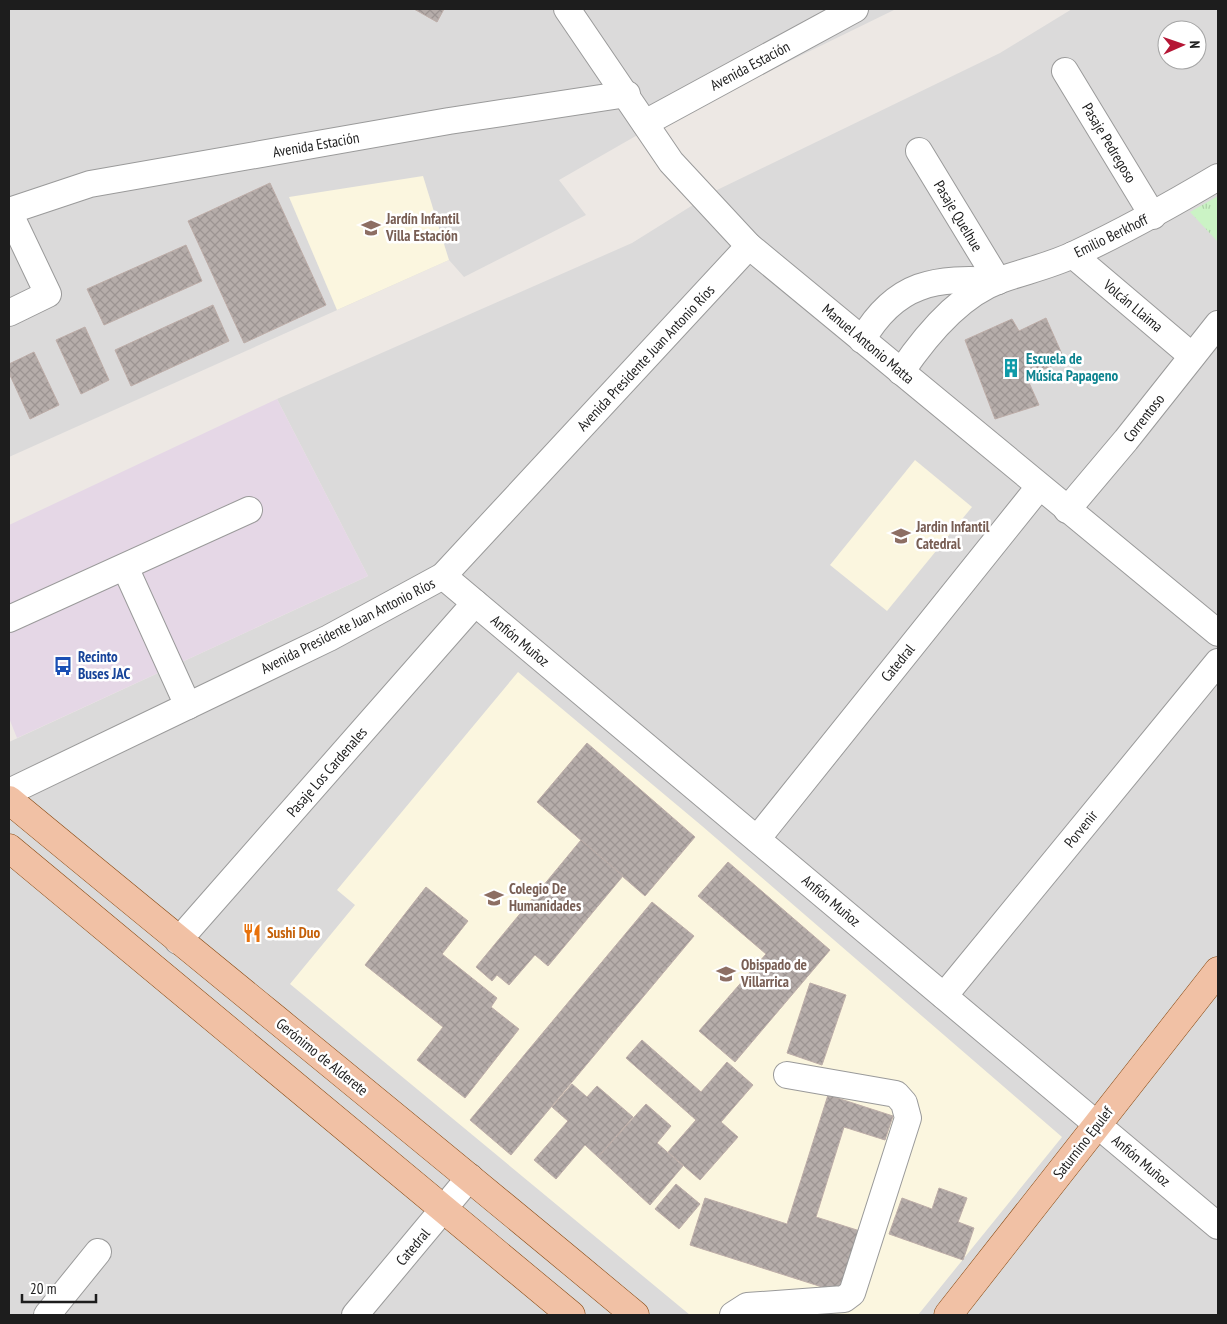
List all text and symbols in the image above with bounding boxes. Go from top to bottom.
north arrow [1157,20,1207,70]
street label: Avenida Estación [707,37,793,94]
text: N [1186,40,1204,49]
street label: Pasaje Pedregoso [1078,99,1141,186]
street label: Avenida Estación [271,128,361,161]
street label: Pasaje Quelhue [930,177,987,255]
place label: Jardín Infantil Villa Estación [385,209,460,245]
street label: Emilio Berkhoff [1071,209,1152,262]
school or university icon: Jardín Infantil Villa Estación [360,217,382,239]
street label: Volcán Llaima [1099,275,1167,336]
street label: Avenida Presidente Juan Antonio Ríos [573,281,718,435]
street label: Manuel Antonio Matta [818,300,918,388]
place label: Escuela de Música Papageno [1026,349,1119,385]
building icon: Escuela de Música Papageno [1000,357,1022,379]
street label: Correntoso [1119,390,1168,446]
place label: Jardin Infantil Catedral [915,517,990,553]
school or university icon: Jardin Infantil Catedral [890,525,912,547]
street label: Avenida Presidente Juan Antonio Ríos [257,573,438,678]
street label: Anfión Muñoz [487,611,554,671]
street label: Catedral [877,640,919,685]
place label: Recinto Buses JAC [78,647,130,683]
bus stop icon: Recinto Buses JAC [52,655,74,677]
street label: Pasaje Los Cardenales [282,723,371,821]
street label: Porvenir [1060,805,1102,851]
street label: Anfión Muñoz [798,871,865,931]
place label: Colegio De Humanidades [509,879,581,915]
school or university icon: Colegio De Humanidades [483,887,505,909]
restaurant icon: Sushi Duo [241,922,263,944]
place label: Sushi Duo [267,923,320,942]
place label: Obispado de Villarrica [740,955,807,991]
school or university icon: Obispado de Villarrica [715,963,737,985]
street label: Gerónimo de Alderete [273,1014,372,1099]
street label: Saturnino Epulef [1049,1102,1117,1183]
street label: Anfión Muñoz [1108,1131,1175,1191]
street label: Catedral [392,1224,434,1269]
scale bar [22,1272,96,1304]
text: 20 m [30,1279,56,1298]

